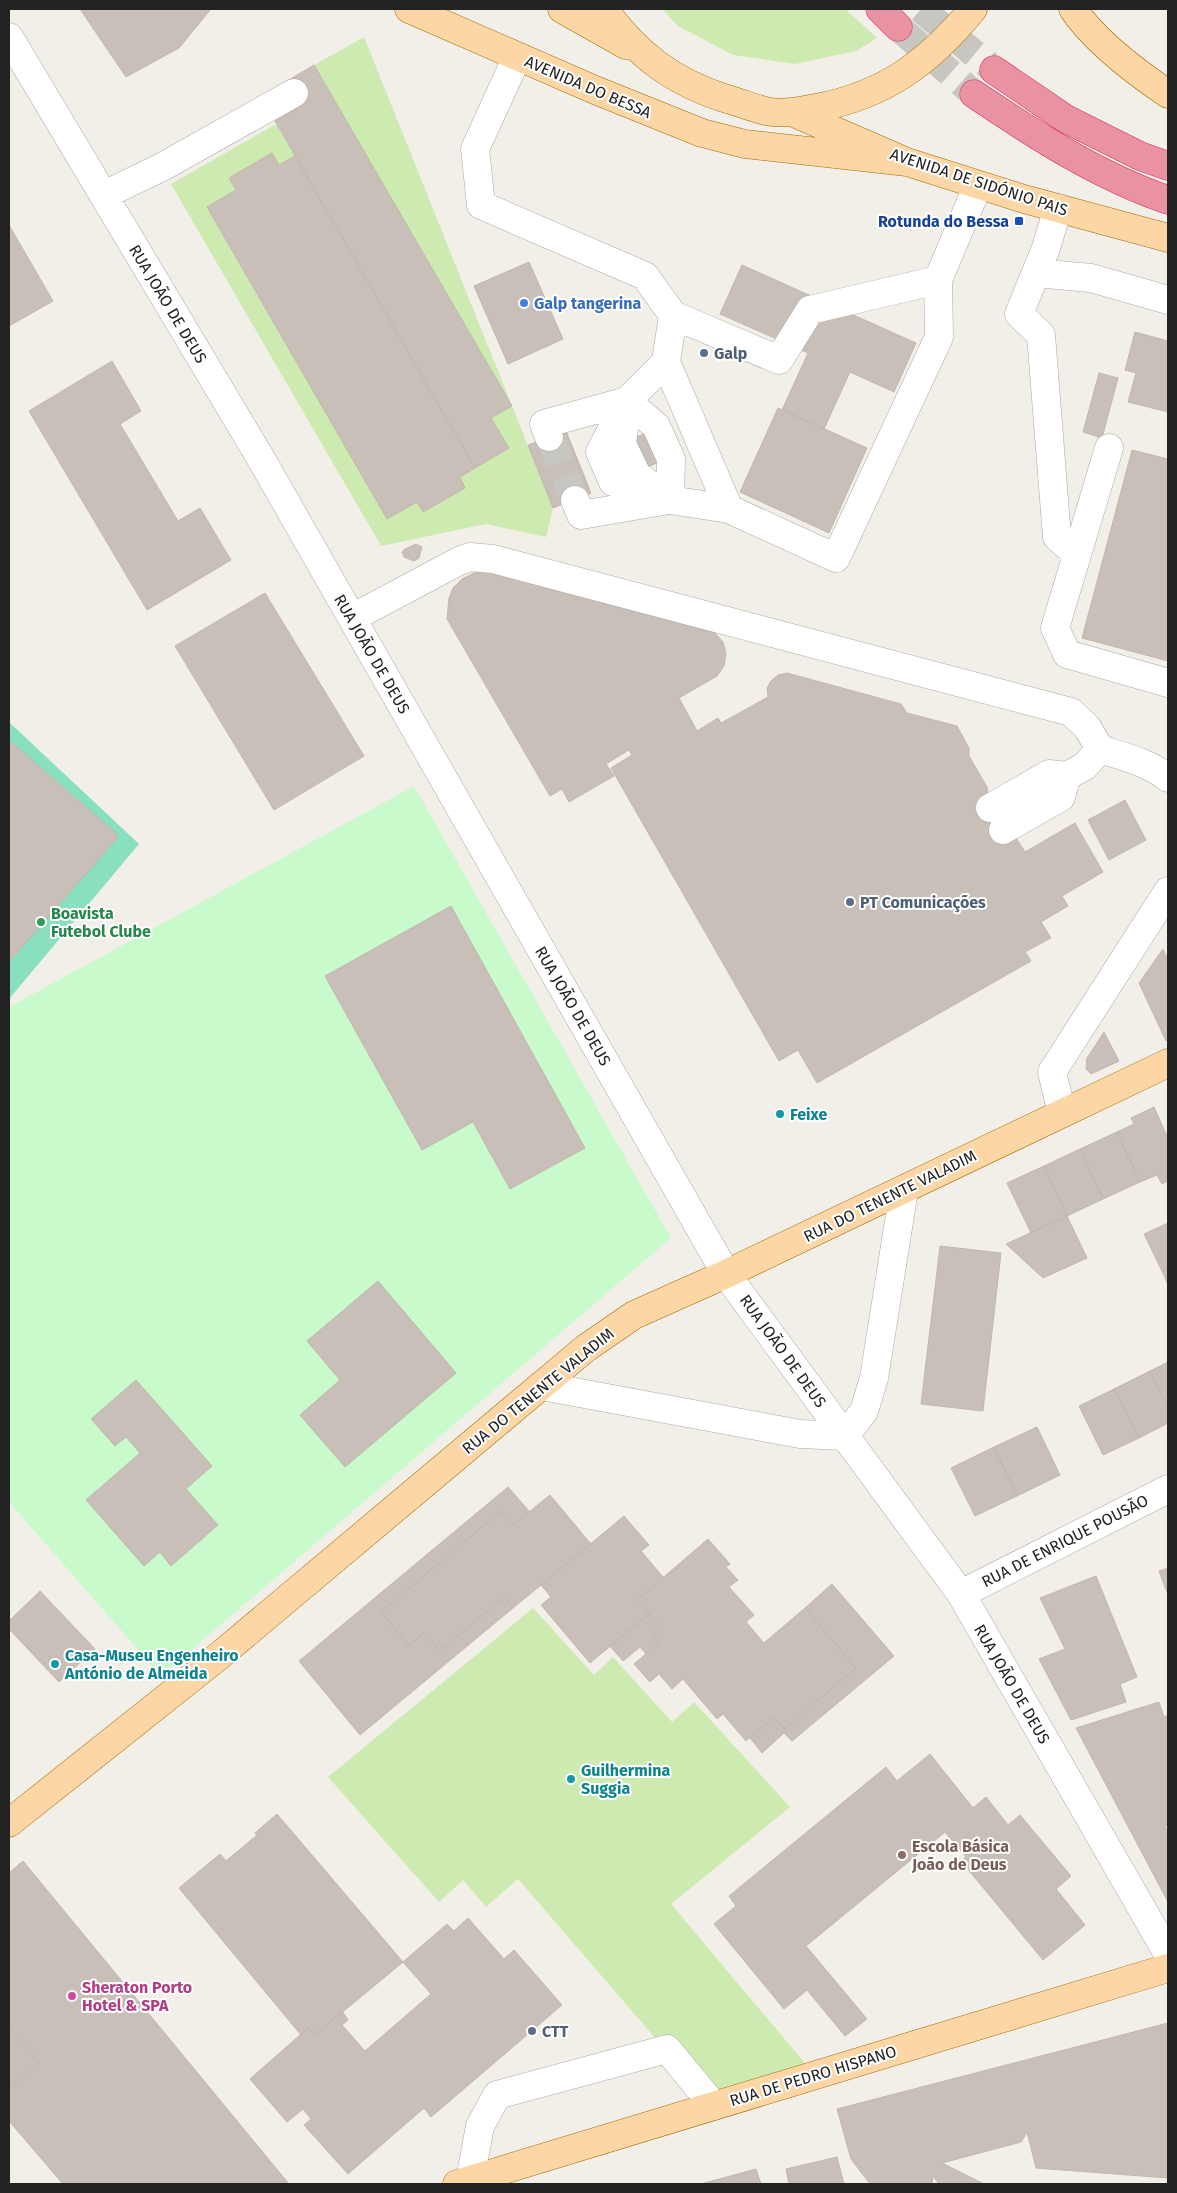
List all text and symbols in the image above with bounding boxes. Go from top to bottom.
street label: AVENIDA DO BESSA [522,52,655,123]
street label: AVENIDA DE SIDÓNIO PAIS [888,143,1071,220]
place label: Rotunda do Bessa [878,212,1009,231]
marker: Rotunda do Bessa [1013,215,1025,227]
street label: RUA JOÃO DE DEUS [125,241,211,367]
place label: Galp tangerina [534,294,641,313]
marker: Galp tangerina [518,297,530,309]
place label: Galp [714,344,747,363]
marker: Galp [698,347,710,359]
street label: RUA JOÃO DE DEUS [330,591,414,717]
place label: PT Comunicações [860,893,986,913]
marker: PT Comunicações [844,896,856,908]
place label: Boavista Futebol Clube [51,904,151,941]
marker: Boavista Futebol Clube [35,916,47,928]
street label: RUA JOÃO DE DEUS [531,943,615,1069]
place label: Feixe [790,1105,828,1124]
marker: Feixe [774,1108,786,1120]
street label: RUA DO TENENTE VALADIM [801,1146,979,1246]
street label: RUA JOÃO DE DEUS [736,1291,830,1411]
street label: RUA DO TENENTE VALADIM [458,1324,618,1458]
street label: RUA DE ENRIQUE POUSÃO [979,1491,1151,1591]
street label: RUA JOÃO DE DEUS [970,1621,1054,1747]
place label: Casa-Museu Engenheiro António de Almeida [64,1646,239,1683]
marker: Casa-Museu Engenheiro António de Almeida [49,1658,61,1670]
place label: Guilhermina Suggia [581,1761,670,1798]
marker: Guilhermina Suggia [565,1773,577,1785]
place label: Escola Básica João de Deus [911,1837,1009,1874]
marker: Escola Básica João de Deus [896,1849,908,1861]
place label: Sheraton Porto Hotel & SPA [82,1978,192,2015]
marker: Sheraton Porto Hotel & SPA [66,1990,78,2002]
place label: CTT [542,2022,569,2041]
marker: CTT [526,2025,538,2037]
street label: RUA DE PEDRO HISPANO [727,2042,899,2110]

